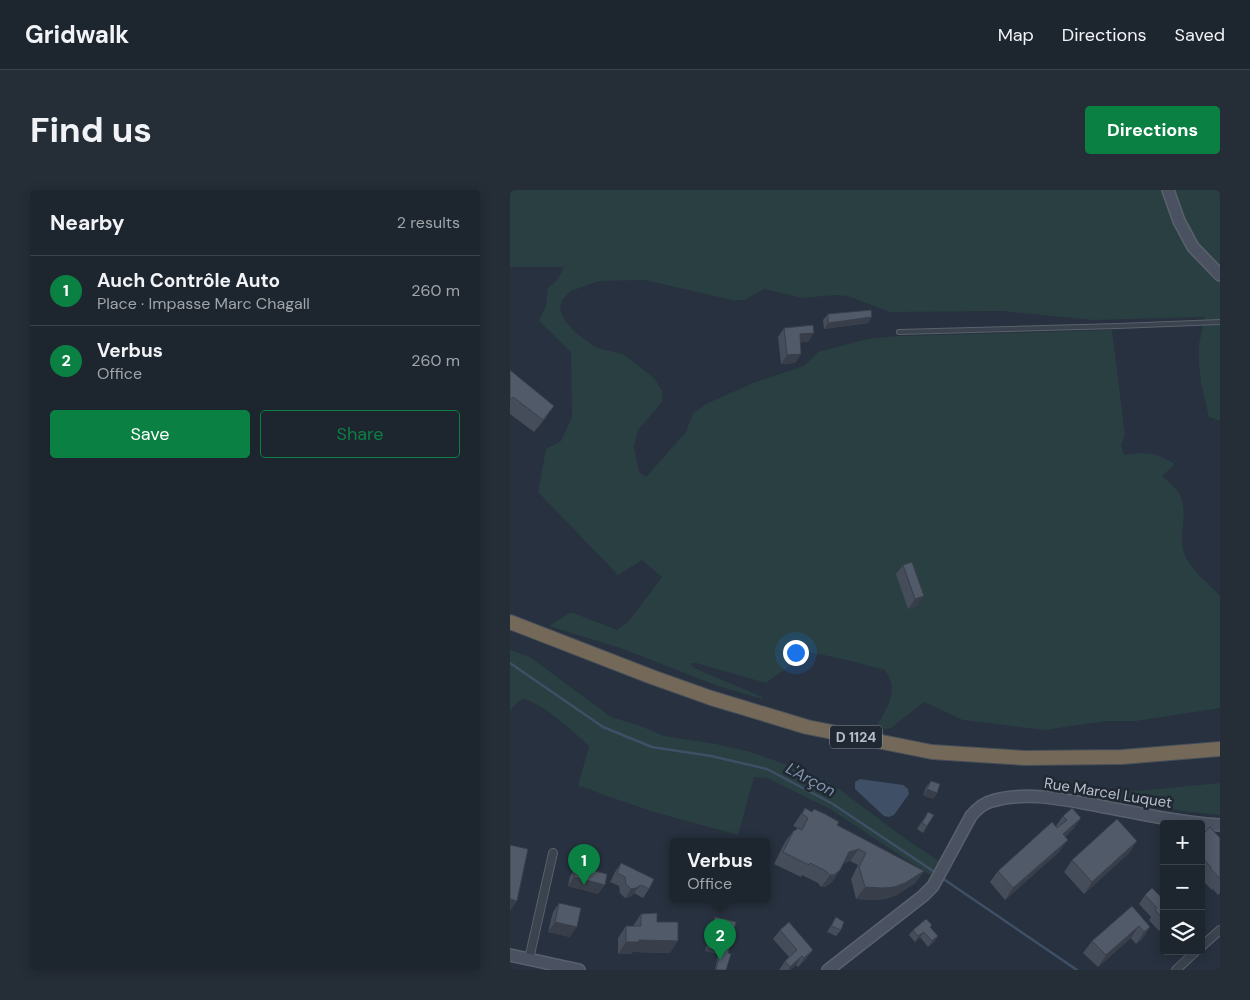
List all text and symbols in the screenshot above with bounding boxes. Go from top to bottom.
text: Gridwalk [25,19,129,50]
text: Map [998,23,1034,47]
text: Directions [1062,23,1147,47]
text: Saved [1175,23,1225,47]
button: Directions [1085,106,1220,154]
text: Find us [30,107,152,153]
text: Nearby [50,209,124,237]
text: 2 results [397,212,460,233]
text: Auch Contrôle Auto [97,268,280,293]
text: 1 [63,280,69,301]
text: 260 m [411,280,460,301]
text: Place · Impasse Marc Chagall [97,293,310,314]
text: Verbus [97,338,163,363]
text: 2 [61,350,71,371]
text: 260 m [411,350,460,371]
text: Office [97,363,142,384]
button: Save [50,410,250,458]
button: Share [260,410,460,458]
your location [783,640,809,666]
road number: D 1124 [830,726,882,748]
water label: L'Arçon [782,758,839,801]
street label: Rue Marcel Luquet [1043,773,1173,813]
map controls [1160,820,1205,955]
button: + [1160,820,1205,865]
popup [670,838,770,903]
pin: 1 [568,844,600,885]
text: Verbus [687,848,753,873]
button: − [1160,865,1205,910]
text: Office [687,873,732,894]
button: layers [1160,910,1205,955]
pin: 2 [704,919,736,960]

